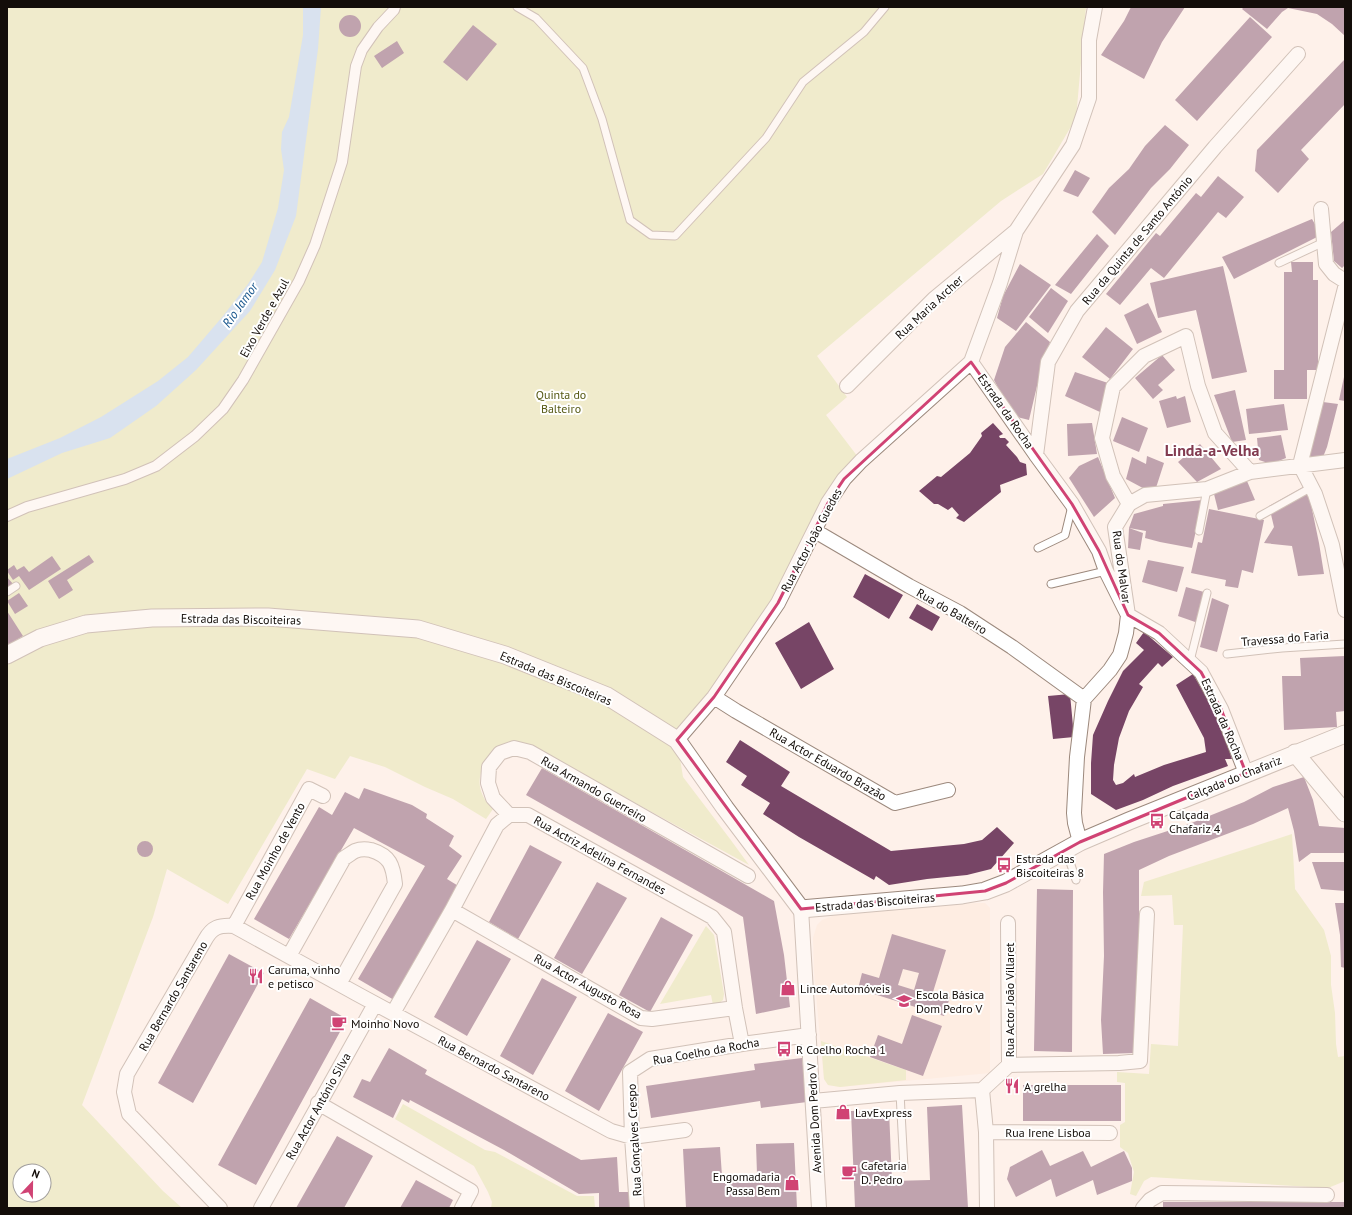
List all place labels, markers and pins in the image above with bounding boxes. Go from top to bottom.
place label: Calçada Chafariz 4 [1169,807,1221,836]
bus stop icon: Calçada Chafariz 4 [1148,812,1166,830]
place label: Estrada das Biscoiteiras 8 [1016,851,1084,880]
bus stop icon: Estrada das Biscoiteiras 8 [995,856,1013,874]
place label: Caruma, vinho e petisco [268,962,340,991]
restaurant icon: Caruma, vinho e petisco [247,967,265,985]
shop icon: Lince Automóveis [779,979,797,997]
place label: Lince Automóveis [800,981,890,996]
place label: Escola Básica Dom Pedro V [916,987,984,1016]
school or university icon: Escola Básica Dom Pedro V [895,992,913,1010]
cafe icon: Moinho Novo [330,1014,348,1032]
place label: Moinho Novo [351,1016,419,1031]
bus stop icon: R Coelho Rocha 1 [775,1040,793,1058]
place label: R Coelho Rocha 1 [796,1042,886,1057]
restaurant icon: A grelha [1003,1077,1021,1095]
place label: A grelha [1024,1079,1066,1094]
shop icon: LavExpress [834,1103,852,1121]
place label: LavExpress [855,1105,912,1120]
place label: Cafetaria D. Pedro [861,1158,907,1187]
cafe icon: Cafetaria D. Pedro [840,1163,858,1181]
place label: Engomadaria Passa Bem [713,1169,780,1198]
shop icon: Engomadaria Passa Bem [783,1174,801,1192]

